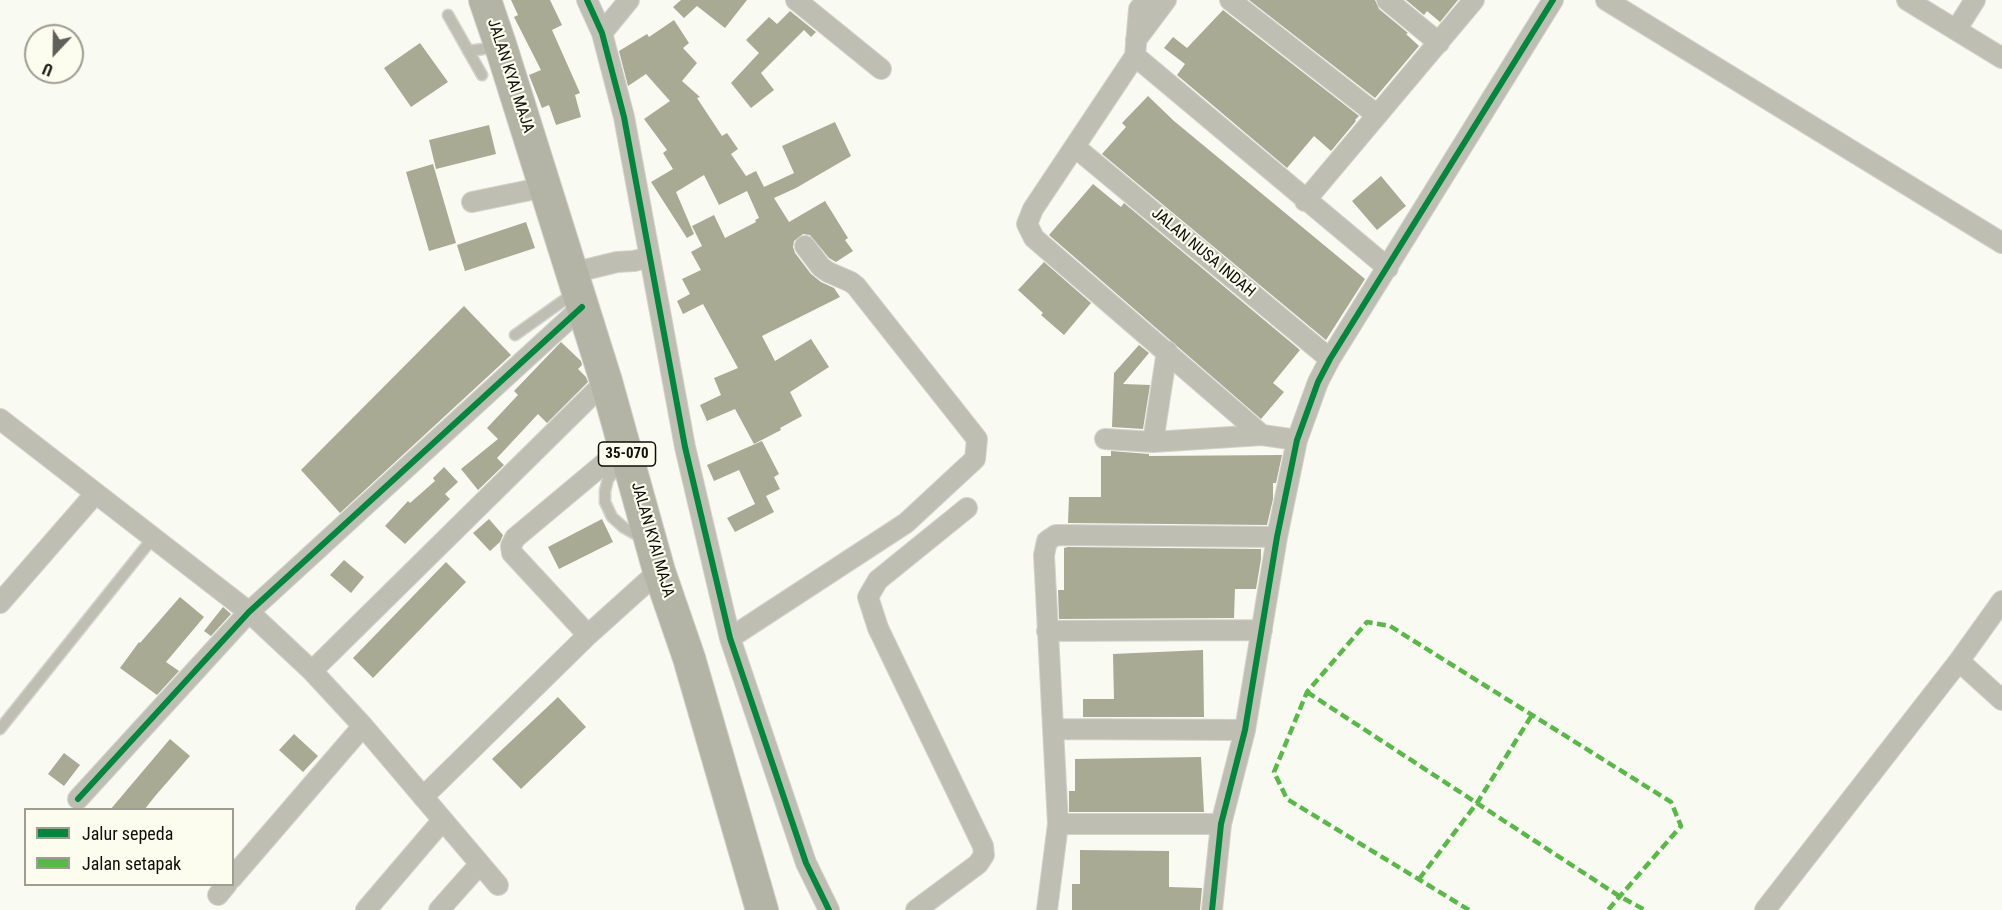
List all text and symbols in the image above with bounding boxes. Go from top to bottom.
street label: JALAN KYAI MAJA [483,16,537,136]
north arrow [24,24,84,84]
text: U [40,59,56,80]
street label: JALAN NUSA INDAH [1147,204,1259,302]
road number: 35-070 [598,442,656,466]
street label: JALAN KYAI MAJA [626,480,678,600]
legend [24,808,234,886]
text: Jalur sepeda [82,823,173,844]
text: Jalan setapak [82,853,181,874]

